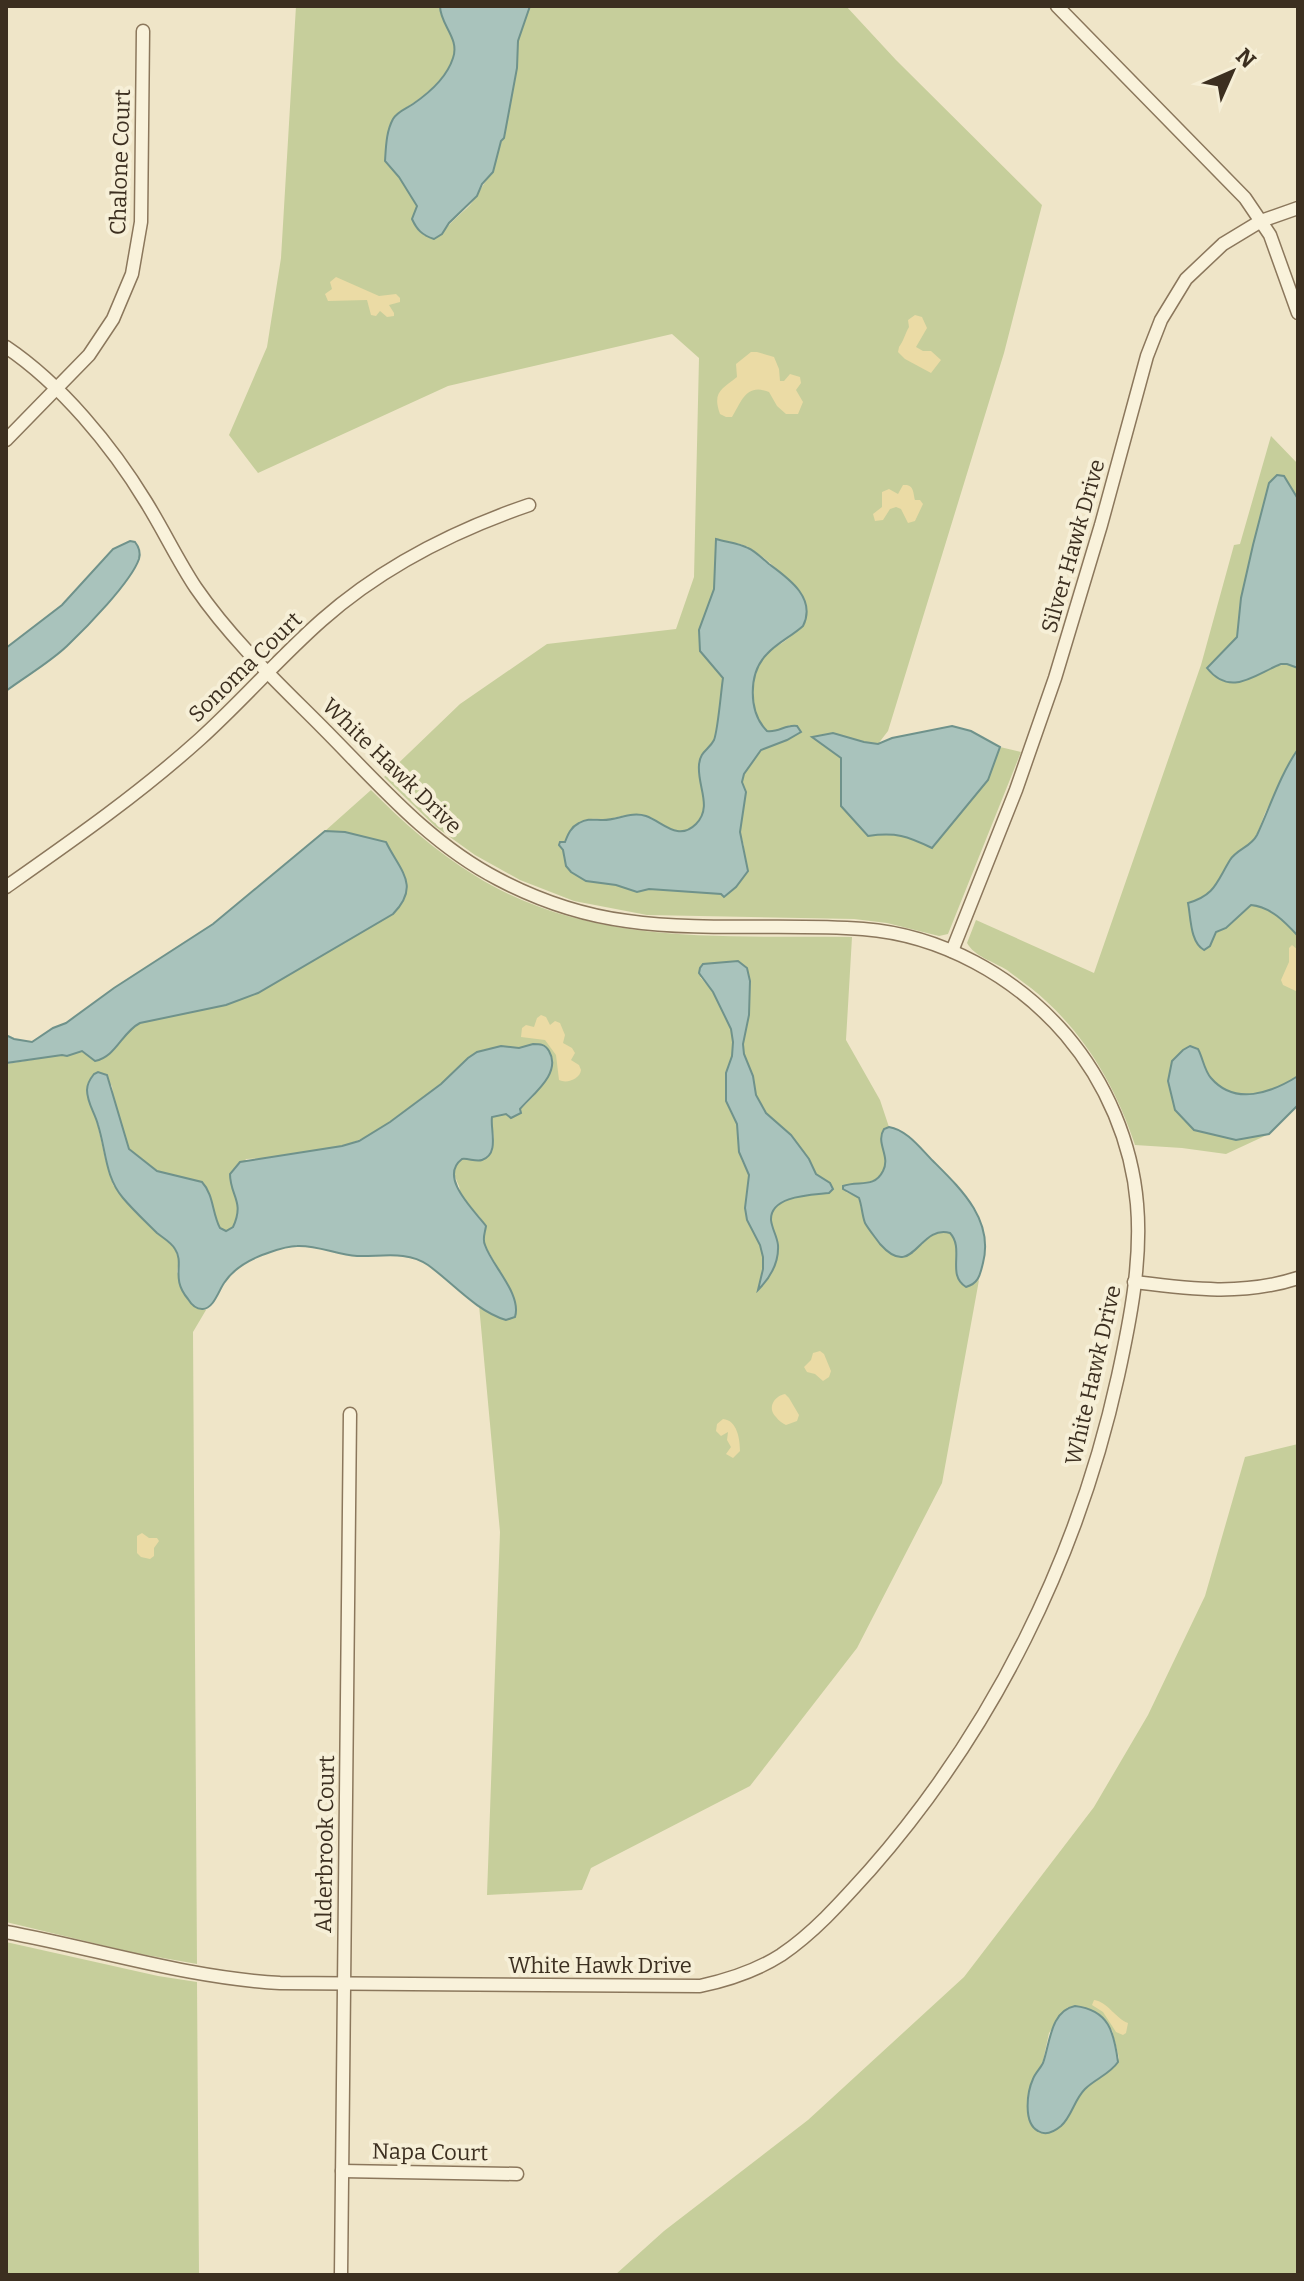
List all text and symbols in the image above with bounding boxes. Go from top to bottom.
north arrow [1192,32,1272,112]
text: N [1230,43,1261,74]
street label: Chalone Court [104,88,136,236]
street label: Silver Hawk Drive [1035,456,1111,636]
street label: Sonoma Court [183,606,307,728]
street label: White Hawk Drive [317,692,467,840]
street label: White Hawk Drive [1059,1282,1127,1468]
street label: Alderbrook Court [310,1755,340,1933]
street label: White Hawk Drive [508,1952,692,1979]
street label: Napa Court [372,2137,488,2167]

